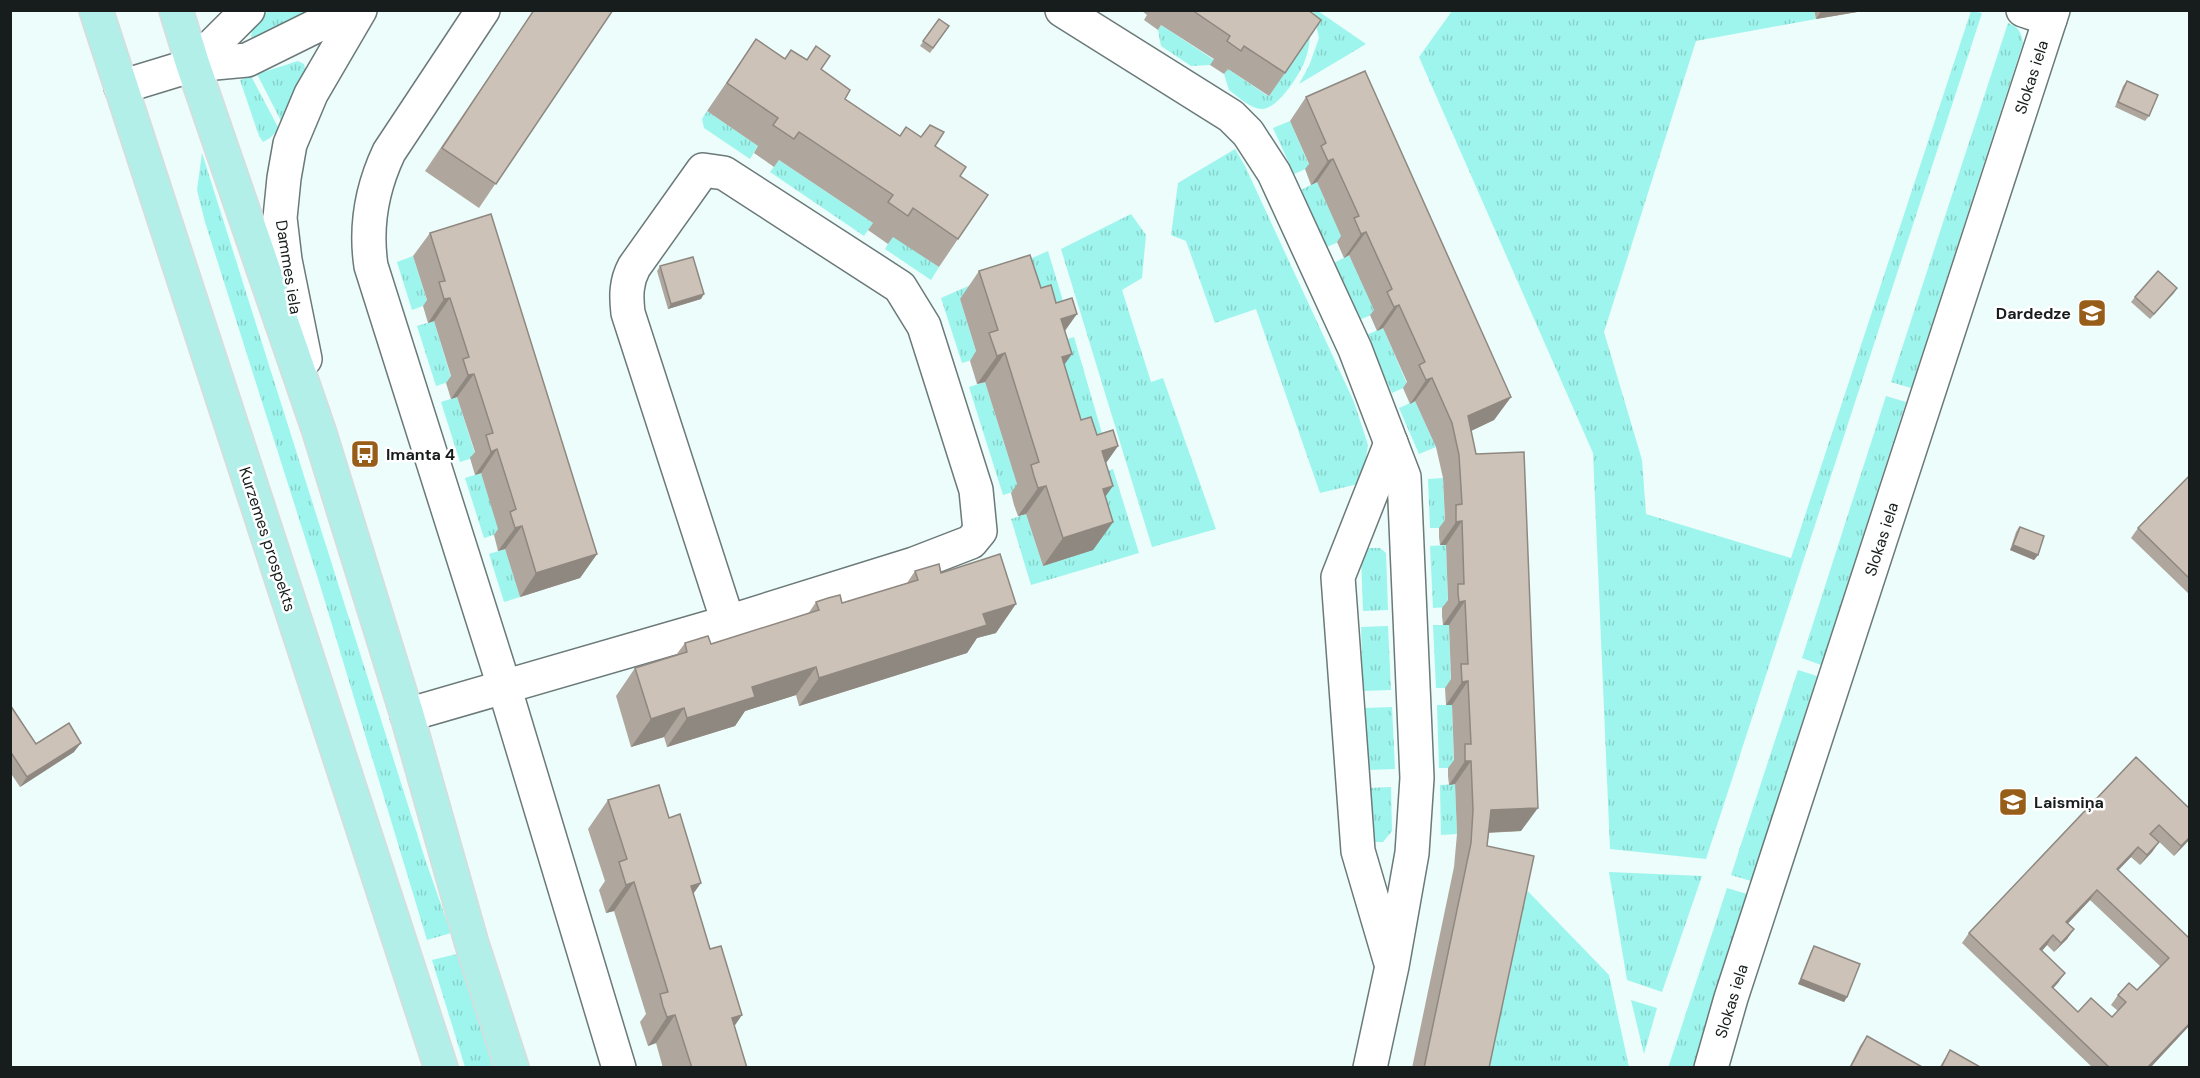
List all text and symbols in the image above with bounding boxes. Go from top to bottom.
street label: Slokas iela [2010,38,2053,117]
street label: Dammes iela [271,219,306,316]
school or university icon: Dardedze [2076,297,2108,329]
place label: Dardedze [1996,303,2071,324]
bus stop icon: Imanta 4 [349,438,381,470]
place label: Imanta 4 [386,444,455,465]
street label: Kurzemes prospekts [234,464,301,614]
street label: Slokas iela [1860,500,1903,579]
school or university icon: Laismiņa [1997,786,2029,818]
place label: Laismiņa [2034,792,2104,813]
street label: Slokas iela [1710,961,1753,1041]

